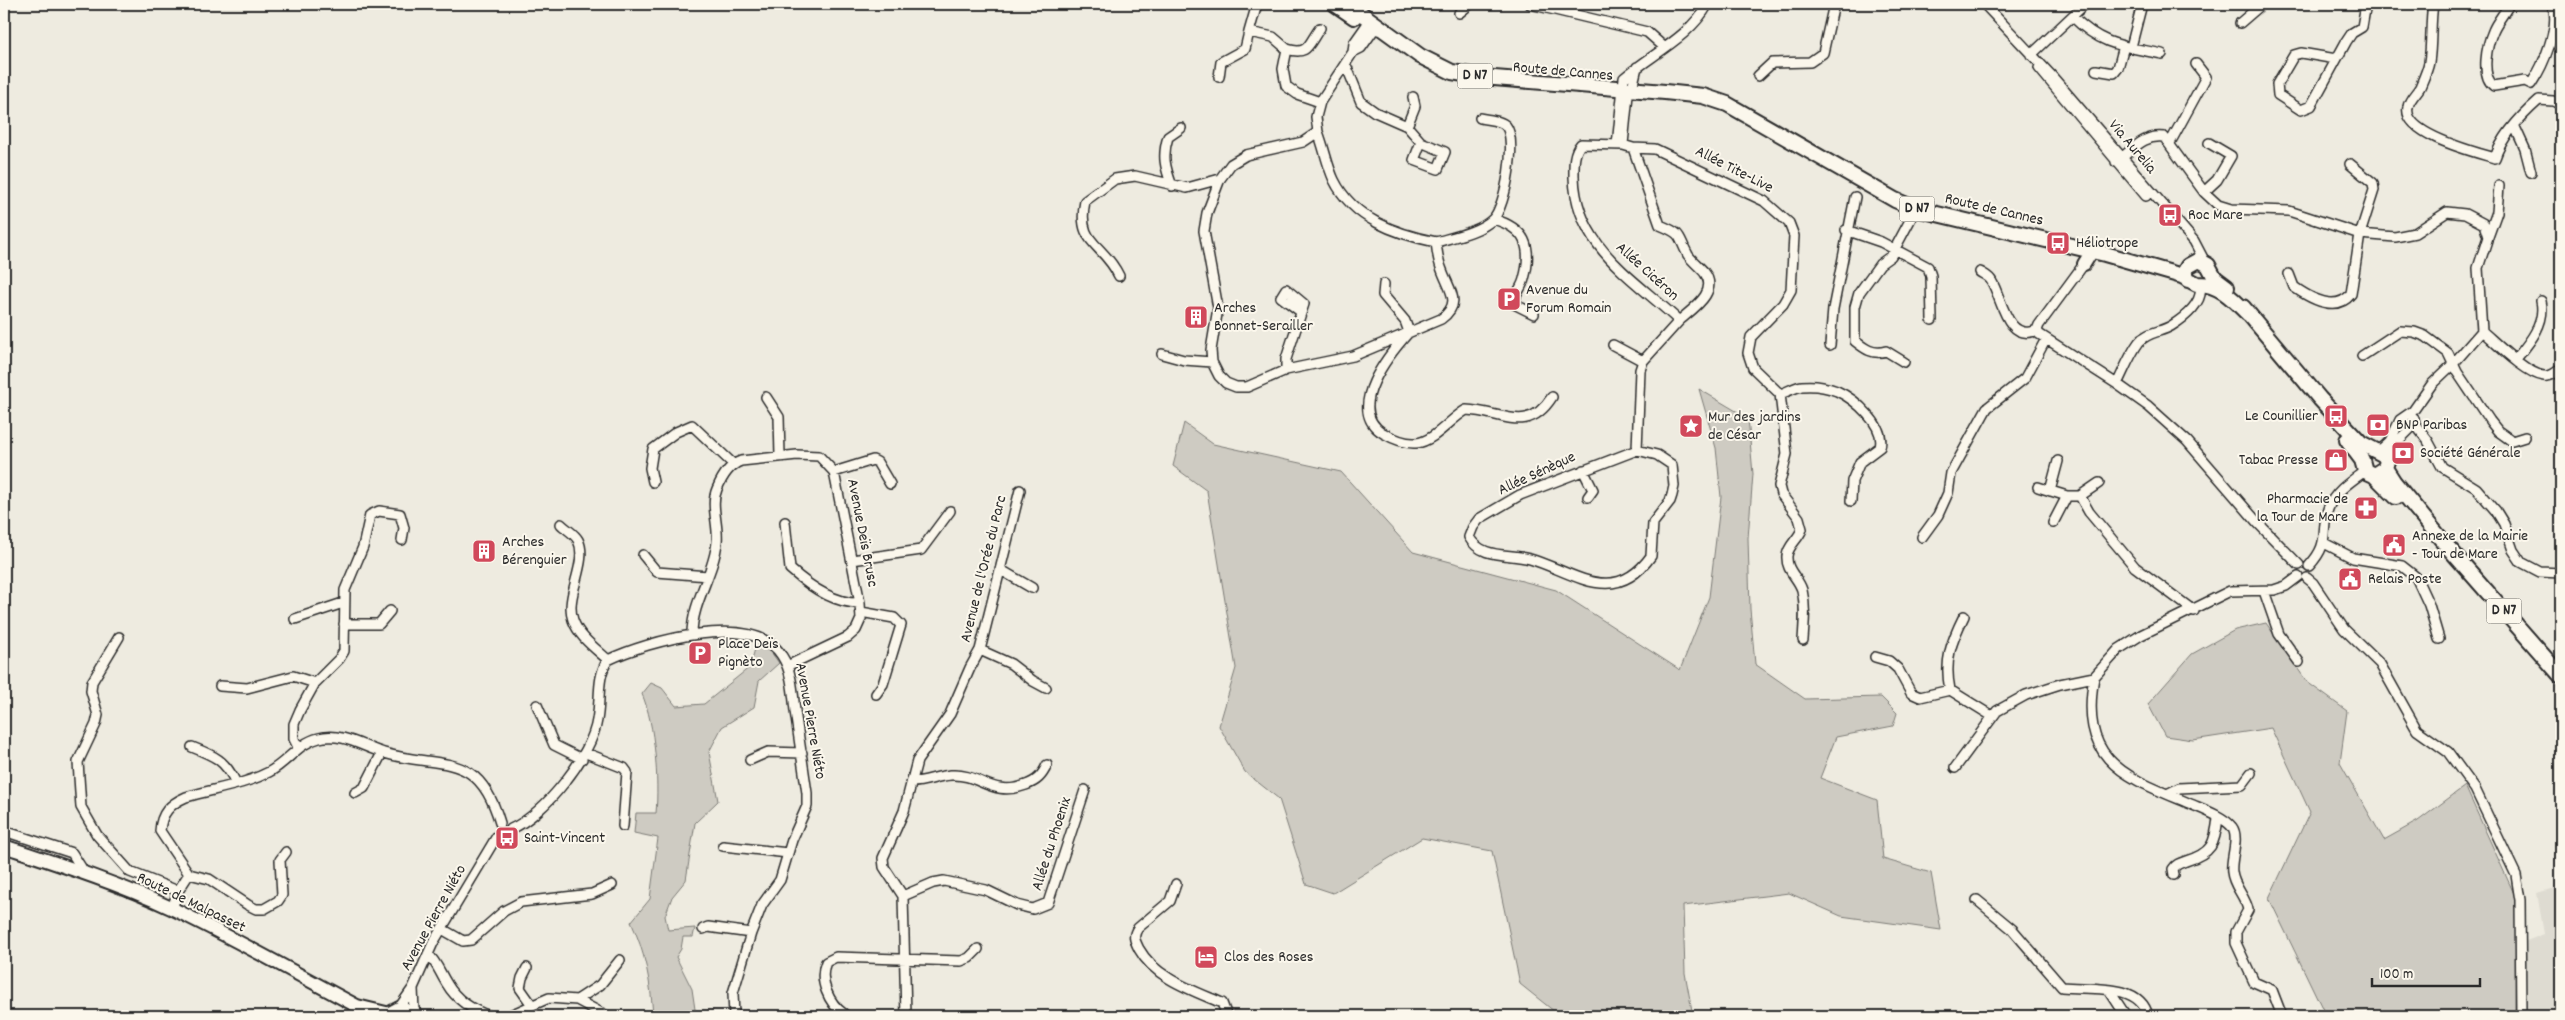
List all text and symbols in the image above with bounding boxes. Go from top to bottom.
street label: Route de Cannes [1512,56,1614,88]
road number: D N7 [1458,64,1492,88]
street label: Via Aurelia [2102,115,2162,180]
street label: Allée Tite-Live [1691,140,1777,200]
street label: Route de Cannes [1942,187,2046,233]
road number: D N7 [1900,196,1934,222]
bus stop icon: Roc Mare [2157,202,2183,228]
place label: Roc Mare [2188,204,2243,227]
bus stop icon: Héliotrope [2045,230,2071,256]
place label: Héliotrope [2076,232,2138,255]
street label: Allée Cicéron [1610,237,1684,307]
place label: Avenue du Forum Romain [1526,279,1611,320]
parking icon: Avenue du Forum Romain [1496,286,1522,312]
place label: Arches Bonnet-Serailler [1214,297,1313,338]
building icon: Arches Bonnet-Serailler [1183,304,1209,330]
bus stop icon: Le Counillier [2323,403,2349,429]
place label: Le Counillier [2245,405,2318,428]
place label: Mur des jardins de César [1708,406,1801,447]
bank icon: BNP Paribas [2365,412,2391,438]
place icon: Mur des jardins de César [1678,413,1704,439]
place label: BNP Paribas [2396,414,2467,437]
bank icon: Société Générale [2390,440,2416,466]
place label: Société Générale [2420,442,2520,465]
street label: Allée Sénèque [1494,446,1580,502]
shop icon: Tabac Presse [2323,447,2349,473]
place label: Tabac Presse [2239,449,2318,472]
street label: Avenue Deïs Brusc [840,477,884,589]
place label: Pharmacie de la Tour de Mare [2256,488,2348,529]
street label: Avenue de l'Orée du Parc [955,493,1013,645]
pharmacy icon: Pharmacie de la Tour de Mare [2353,495,2379,521]
place label: Annexe de la Mairie - Tour de Mare [2412,525,2528,566]
place label: Arches Bérenguier [502,531,567,572]
public building icon: Annexe de la Mairie - Tour de Mare [2381,532,2407,558]
building icon: Arches Bérenguier [471,538,497,564]
public building icon: Relais Poste [2337,566,2363,592]
place label: Relais Poste [2368,568,2442,591]
road number: D N7 [2486,598,2522,624]
place label: Place Deïs Pignèto [718,633,779,674]
parking icon: Place Deïs Pignèto [687,640,713,666]
street label: Avenue Pierre Niéto [788,661,832,781]
street label: Allée du Phoenix [1026,794,1078,894]
bus stop icon: Saint-Vincent [494,825,520,851]
place label: Saint-Vincent [524,827,605,850]
street label: Avenue Pierre Niéto [395,861,473,975]
street label: Route de Malpasset [133,867,249,939]
hotel icon: Clos des Roses [1193,944,1219,970]
place label: Clos des Roses [1224,946,1314,969]
scale bar [2372,955,2480,987]
text: 100 m [2380,964,2413,986]

